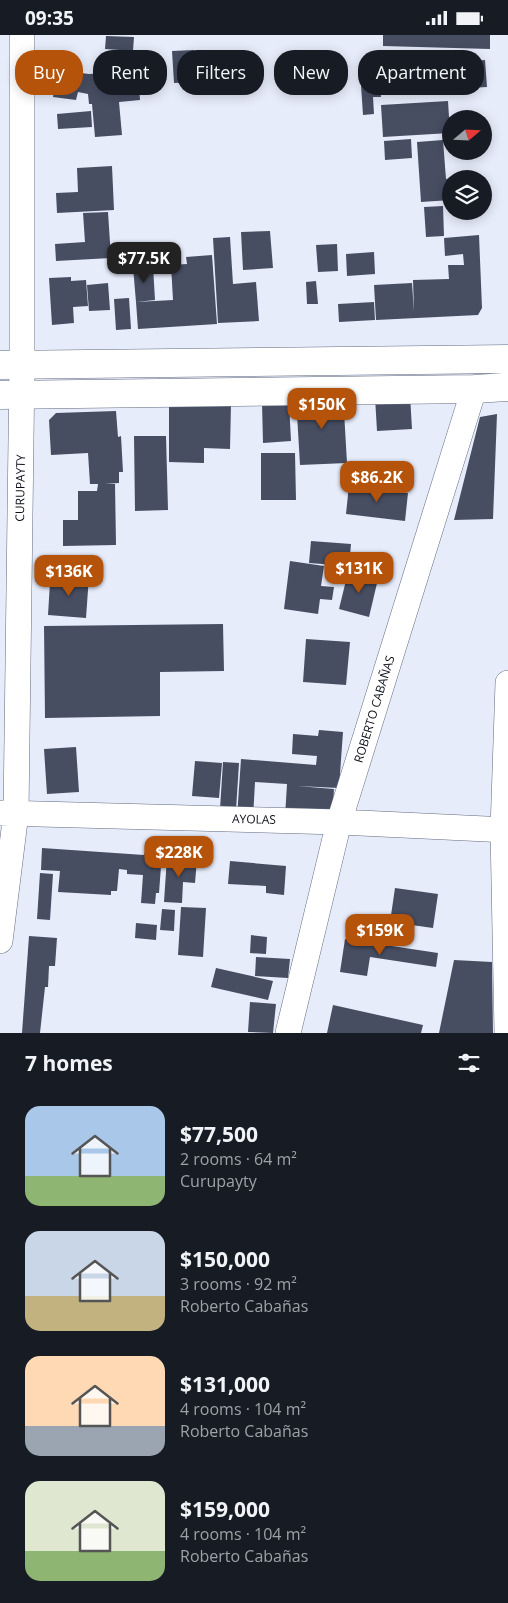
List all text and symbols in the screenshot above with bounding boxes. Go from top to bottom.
text: 09:35 [25,5,74,31]
chip: Buy [15,50,83,95]
chip: Rent [93,50,167,95]
chip: Filters [177,50,264,95]
chip: New [274,50,348,95]
chip: Apartment [358,50,484,95]
north arrow [442,110,492,160]
map controls [442,110,492,220]
button: layers [442,170,492,220]
pin: $77.5K [103,241,185,284]
text: $77.5K [118,247,170,269]
pin: $150K [287,387,357,430]
text: $150K [298,393,346,415]
street label: CURUPAYTY [11,454,29,522]
pin: $86.2K [336,461,418,503]
text: $86.2K [351,466,403,488]
pin: $131K [324,551,394,594]
pin: $136K [34,555,104,597]
text: $131K [335,557,383,579]
text: $136K [45,560,93,582]
street label: ROBERTO CABAÑAS [350,653,398,765]
street label: AYOLAS [232,810,276,828]
pin: $228K [144,835,214,878]
text: $228K [155,841,203,863]
pin: $159K [345,913,415,956]
text: $159K [356,919,404,941]
text: 7 homes [25,1049,113,1077]
icon: filters [455,1049,483,1077]
text: $77,500 [180,1120,258,1148]
icon: home [65,1126,125,1186]
text: 2 rooms · 64 m² [180,1148,297,1170]
text: Curupayty [180,1170,257,1192]
text: $150,000 [180,1245,270,1273]
icon: home [65,1251,125,1311]
text: 3 rooms · 92 m² [180,1273,297,1295]
text: Roberto Cabañas [180,1295,308,1317]
text: $131,000 [180,1370,270,1398]
icon: home [65,1376,125,1436]
text: 4 rooms · 104 m² [180,1398,306,1420]
text: Roberto Cabañas [180,1420,308,1442]
text: $159,000 [180,1495,270,1523]
icon: home [65,1501,125,1561]
text: 4 rooms · 104 m² [180,1523,306,1545]
text: Roberto Cabañas [180,1545,308,1567]

